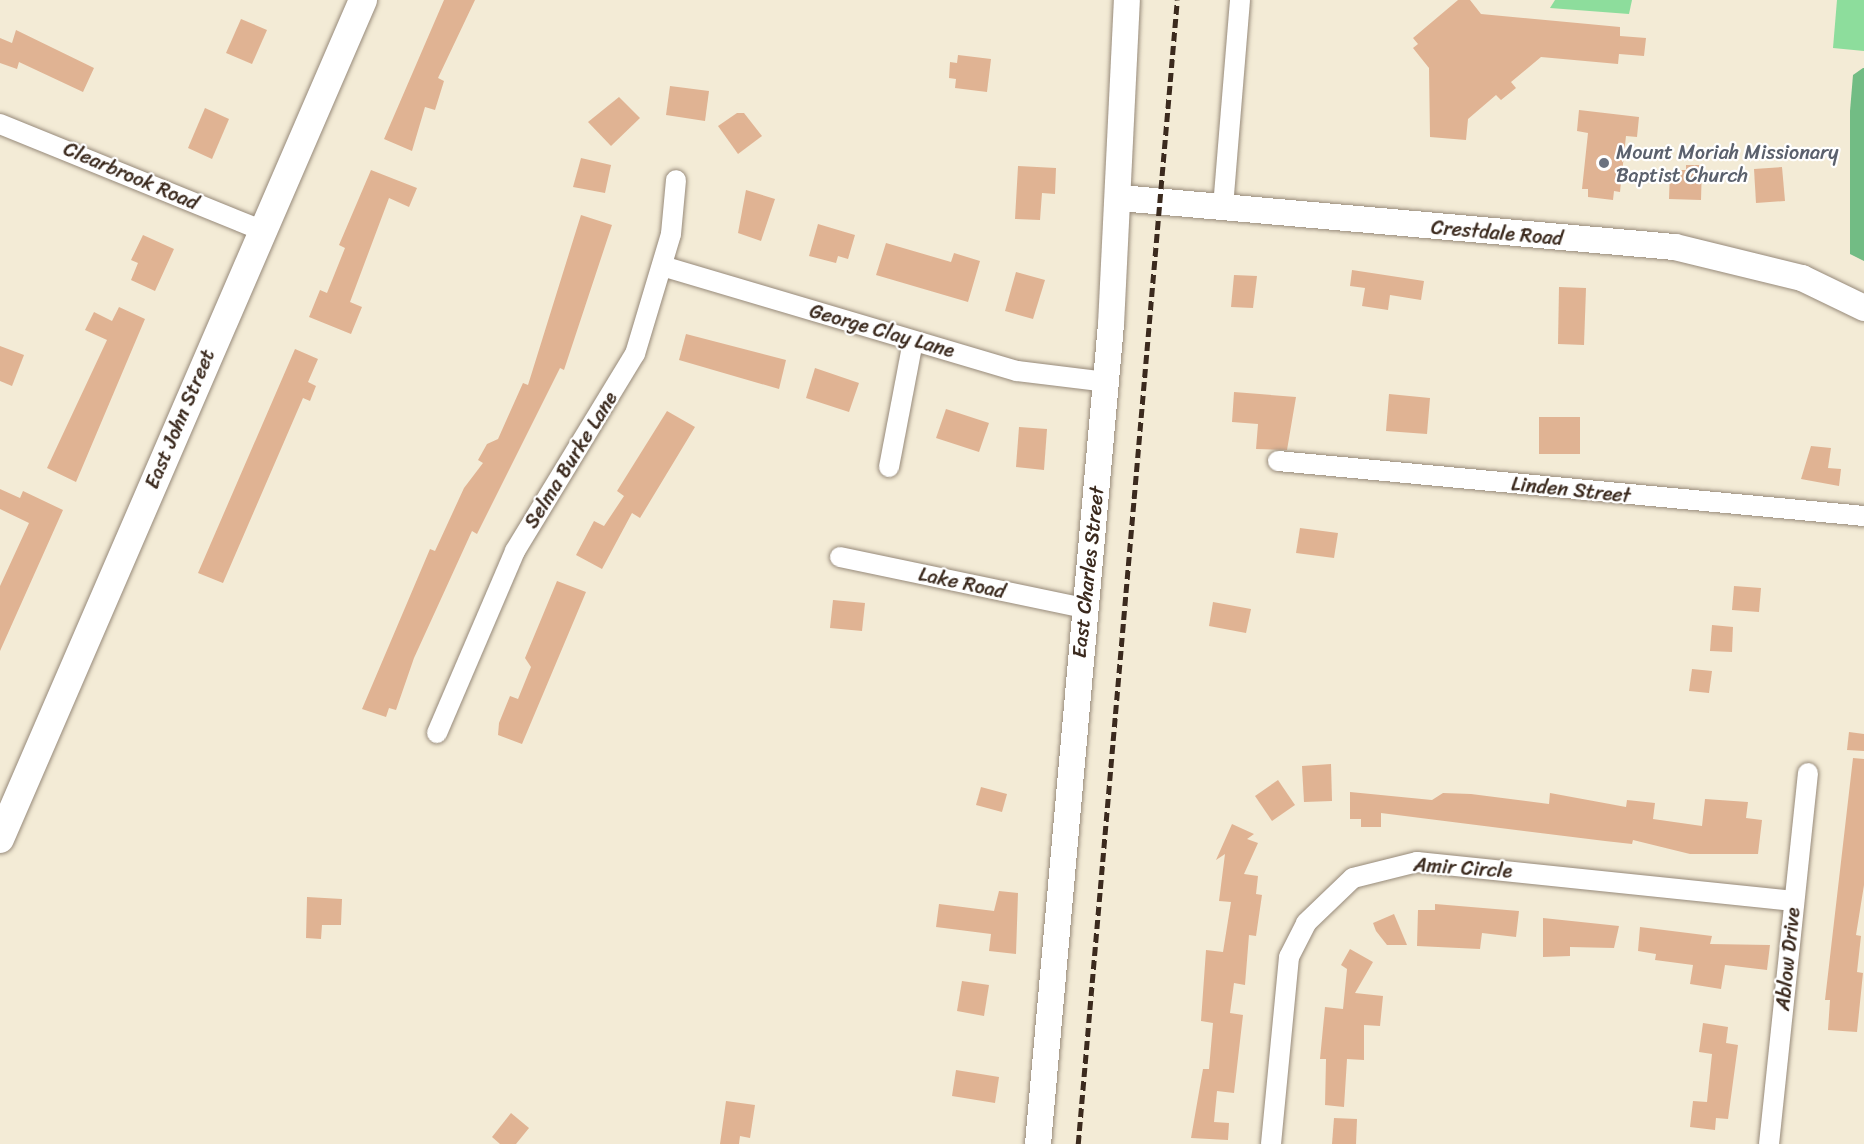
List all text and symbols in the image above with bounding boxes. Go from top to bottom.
street label: Clearbrook Road [60,137,202,215]
place label: Mount Moriah Missionary Baptist Church [1616,140,1839,187]
marker: Mount Moriah Missionary Baptist Church [1597,156,1611,170]
street label: Crestdale Road [1430,215,1564,251]
street label: George Clay Lane [807,299,957,363]
street label: East John Street [140,346,220,492]
street label: Selma Burke Lane [519,387,623,533]
street label: Linden Street [1510,472,1632,508]
street label: East Charles Street [1067,484,1109,660]
street label: Lake Road [916,562,1008,604]
street label: Amir Circle [1413,853,1513,883]
street label: Ablow Drive [1771,906,1805,1012]

